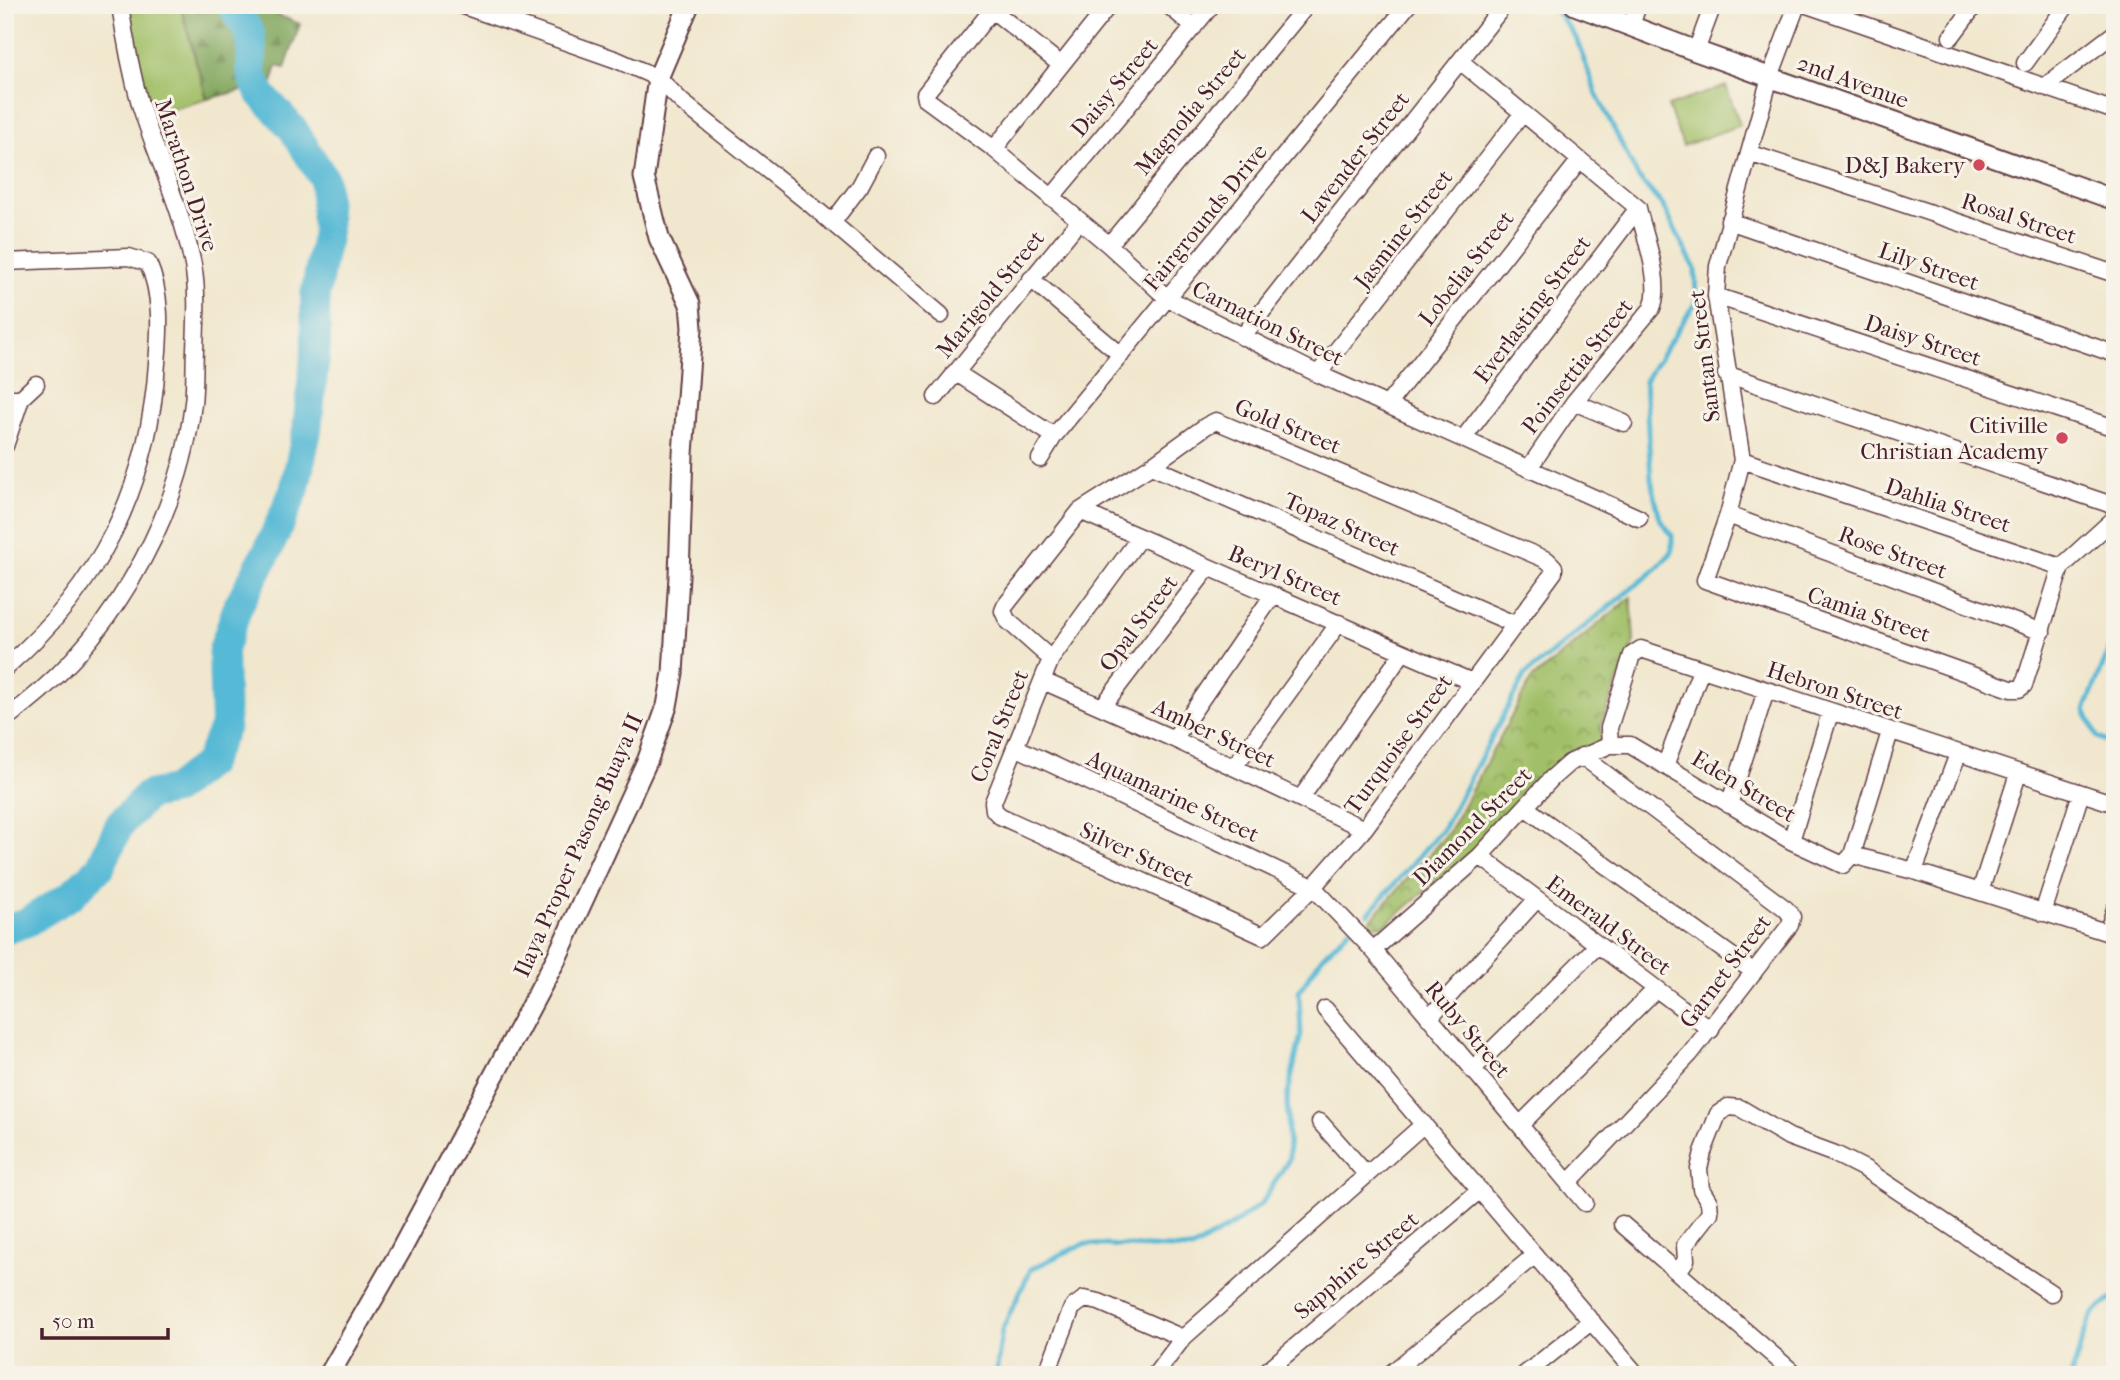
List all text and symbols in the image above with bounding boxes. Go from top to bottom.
street label: Daisy Street [1065,32,1164,142]
street label: Magnolia Street [1129,42,1252,181]
street label: 2nd Avenue [1793,49,1912,114]
street label: Lavender Street [1296,86,1415,228]
street label: Marathon Drive [149,95,224,255]
street label: Fairgrounds Drive [1138,138,1273,296]
place label: D&J Bakery [1844,152,1966,179]
marker: D&J Bakery [1971,157,1987,173]
street label: Jasmine Street [1347,164,1458,296]
street label: Rosal Street [1958,187,2080,250]
street label: Lobelia Street [1413,205,1520,331]
street label: Marigold Street [931,225,1050,364]
street label: Everlasting Street [1468,230,1597,388]
street label: Lily Street [1875,237,1983,296]
street label: Carnation Street [1188,275,1348,372]
street label: Santan Street [1683,288,1726,424]
street label: Poinsettia Street [1516,293,1639,439]
street label: Daisy Street [1861,309,1985,372]
street label: Gold Street [1231,393,1345,460]
place label: Citiville Christian Academy [1860,412,2049,465]
marker: Citiville Christian Academy [2054,430,2070,446]
street label: Dahlia Street [1882,472,2014,538]
street label: Topaz Street [1280,487,1404,562]
street label: Rose Street [1835,520,1951,585]
street label: Beryl Street [1224,540,1345,611]
street label: Opal Street [1093,570,1183,677]
street label: Camia Street [1804,581,1934,648]
street label: Hebron Street [1763,656,1906,725]
street label: Coral Street [965,666,1034,787]
street label: Turquoise Street [1339,669,1458,820]
street label: Amber Street [1147,693,1280,774]
street label: Ilaya Proper Pasong Buaya II [508,709,649,981]
street label: Aquamarine Street [1081,744,1263,848]
street label: Eden Street [1687,745,1801,828]
street label: Diamond Street [1407,761,1537,891]
street label: Silver Street [1076,816,1198,893]
street label: Emerald Street [1541,870,1676,981]
street label: Garnet Street [1674,909,1777,1033]
street label: Ruby Street [1419,975,1516,1083]
street label: Sapphire Street [1289,1206,1424,1325]
scale bar [42,1296,168,1340]
text: 50 m [52,1309,95,1333]

